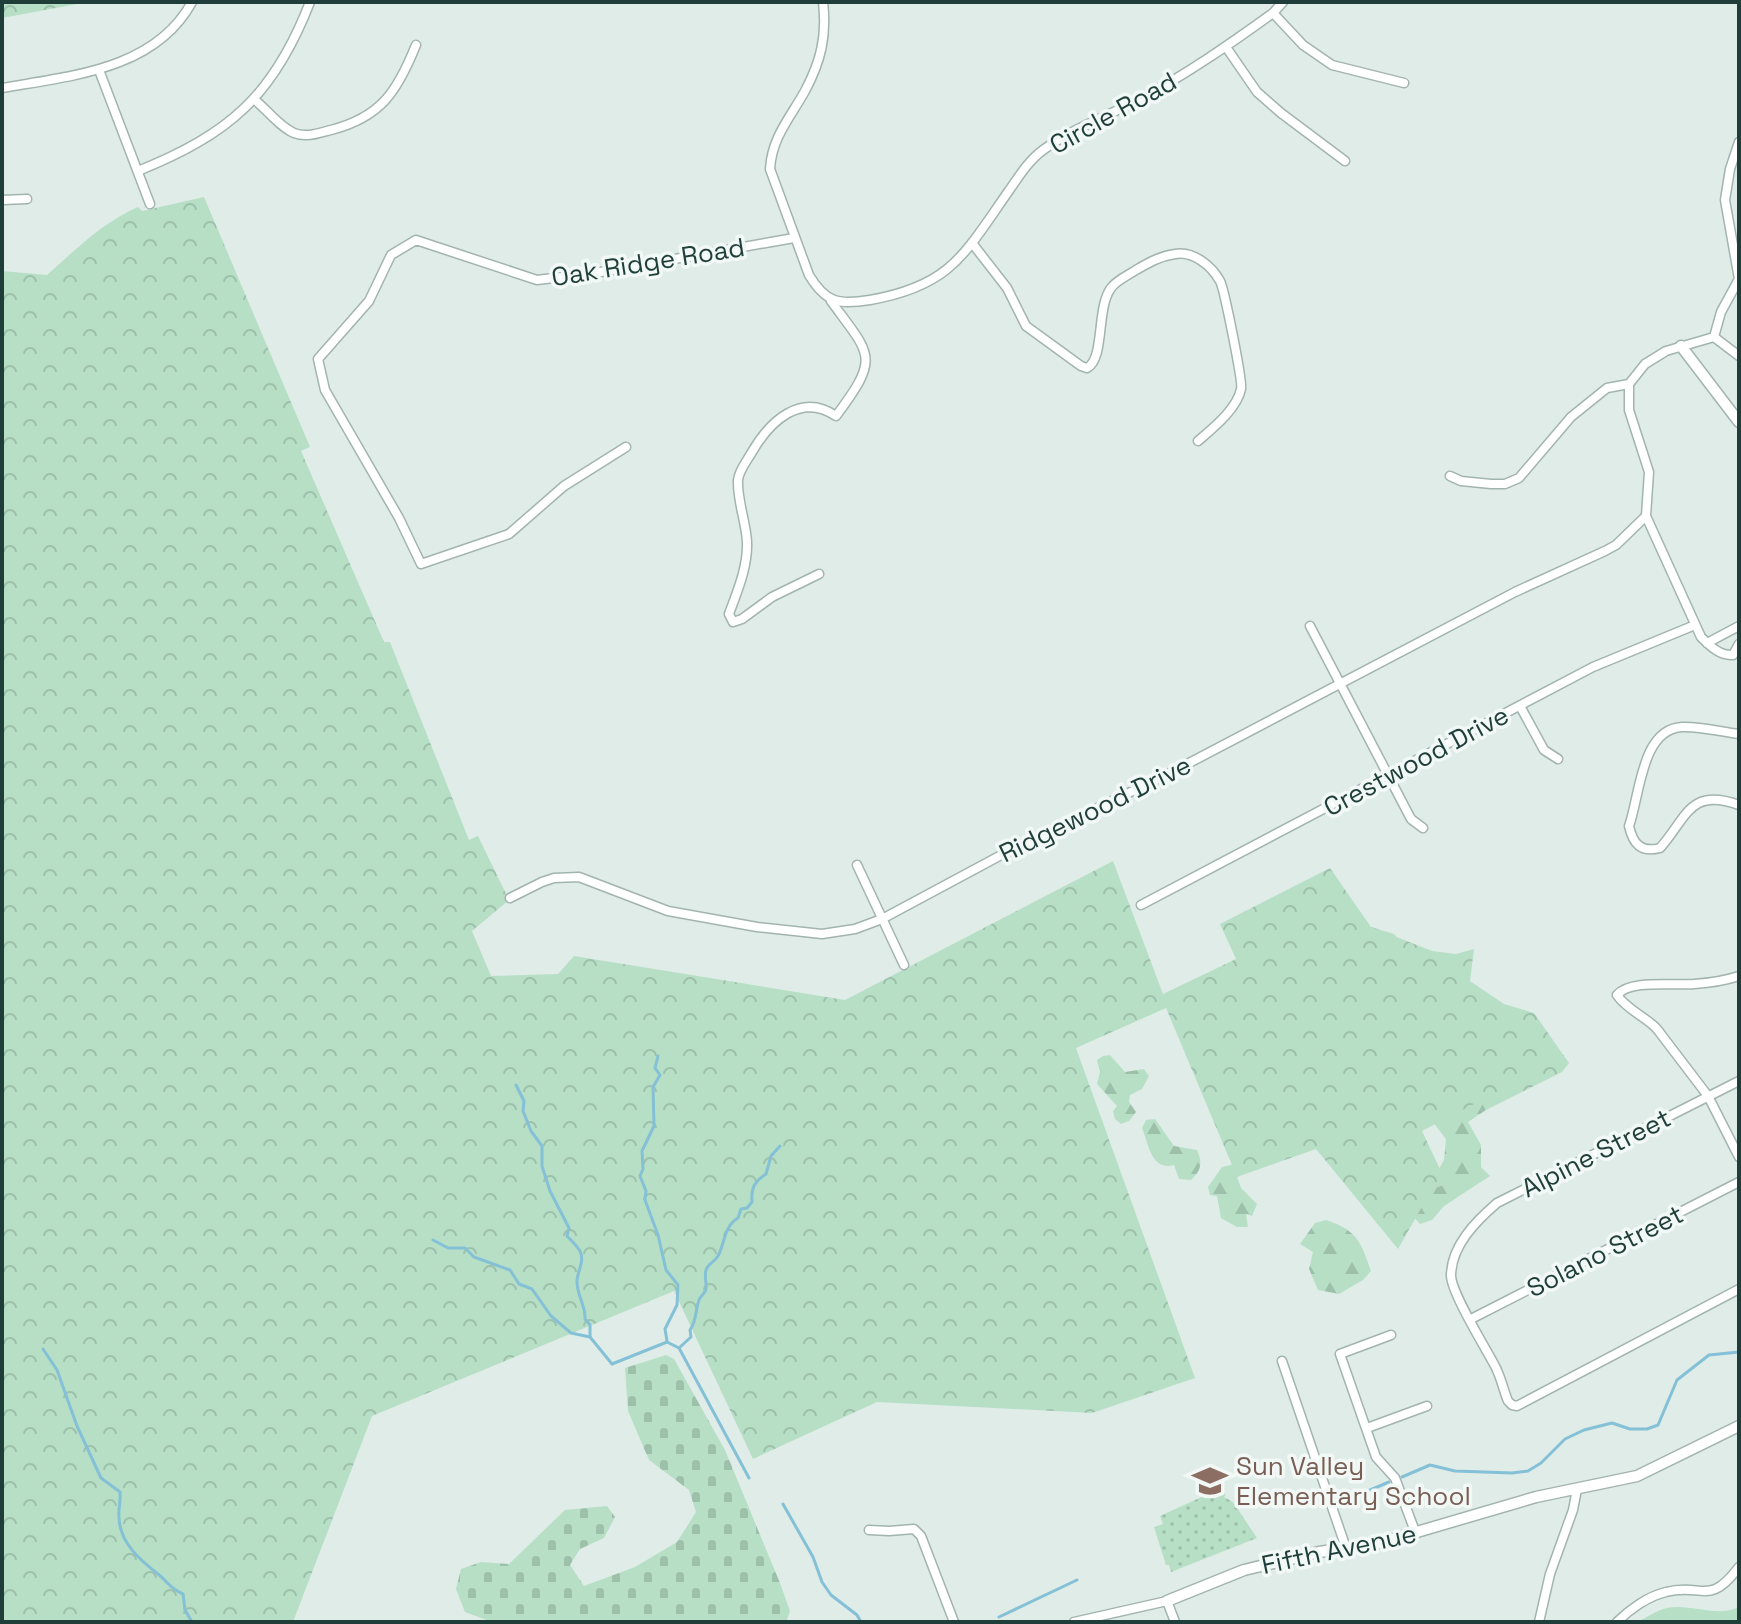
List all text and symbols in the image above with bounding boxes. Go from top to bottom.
street label: Circle Road [1043,64,1183,162]
street label: Oak Ridge Road [549,230,747,294]
street label: Crestwood Drive [1317,698,1515,824]
street label: Ridgewood Drive [993,748,1197,870]
street label: Alpine Street [1516,1101,1676,1205]
street label: Solano Street [1521,1197,1689,1305]
place label: Sun Valley Elementary School [1236,1449,1471,1513]
school or university icon: Sun Valley Elementary School [1191,1462,1229,1500]
street label: Fifth Avenue [1258,1516,1420,1582]

